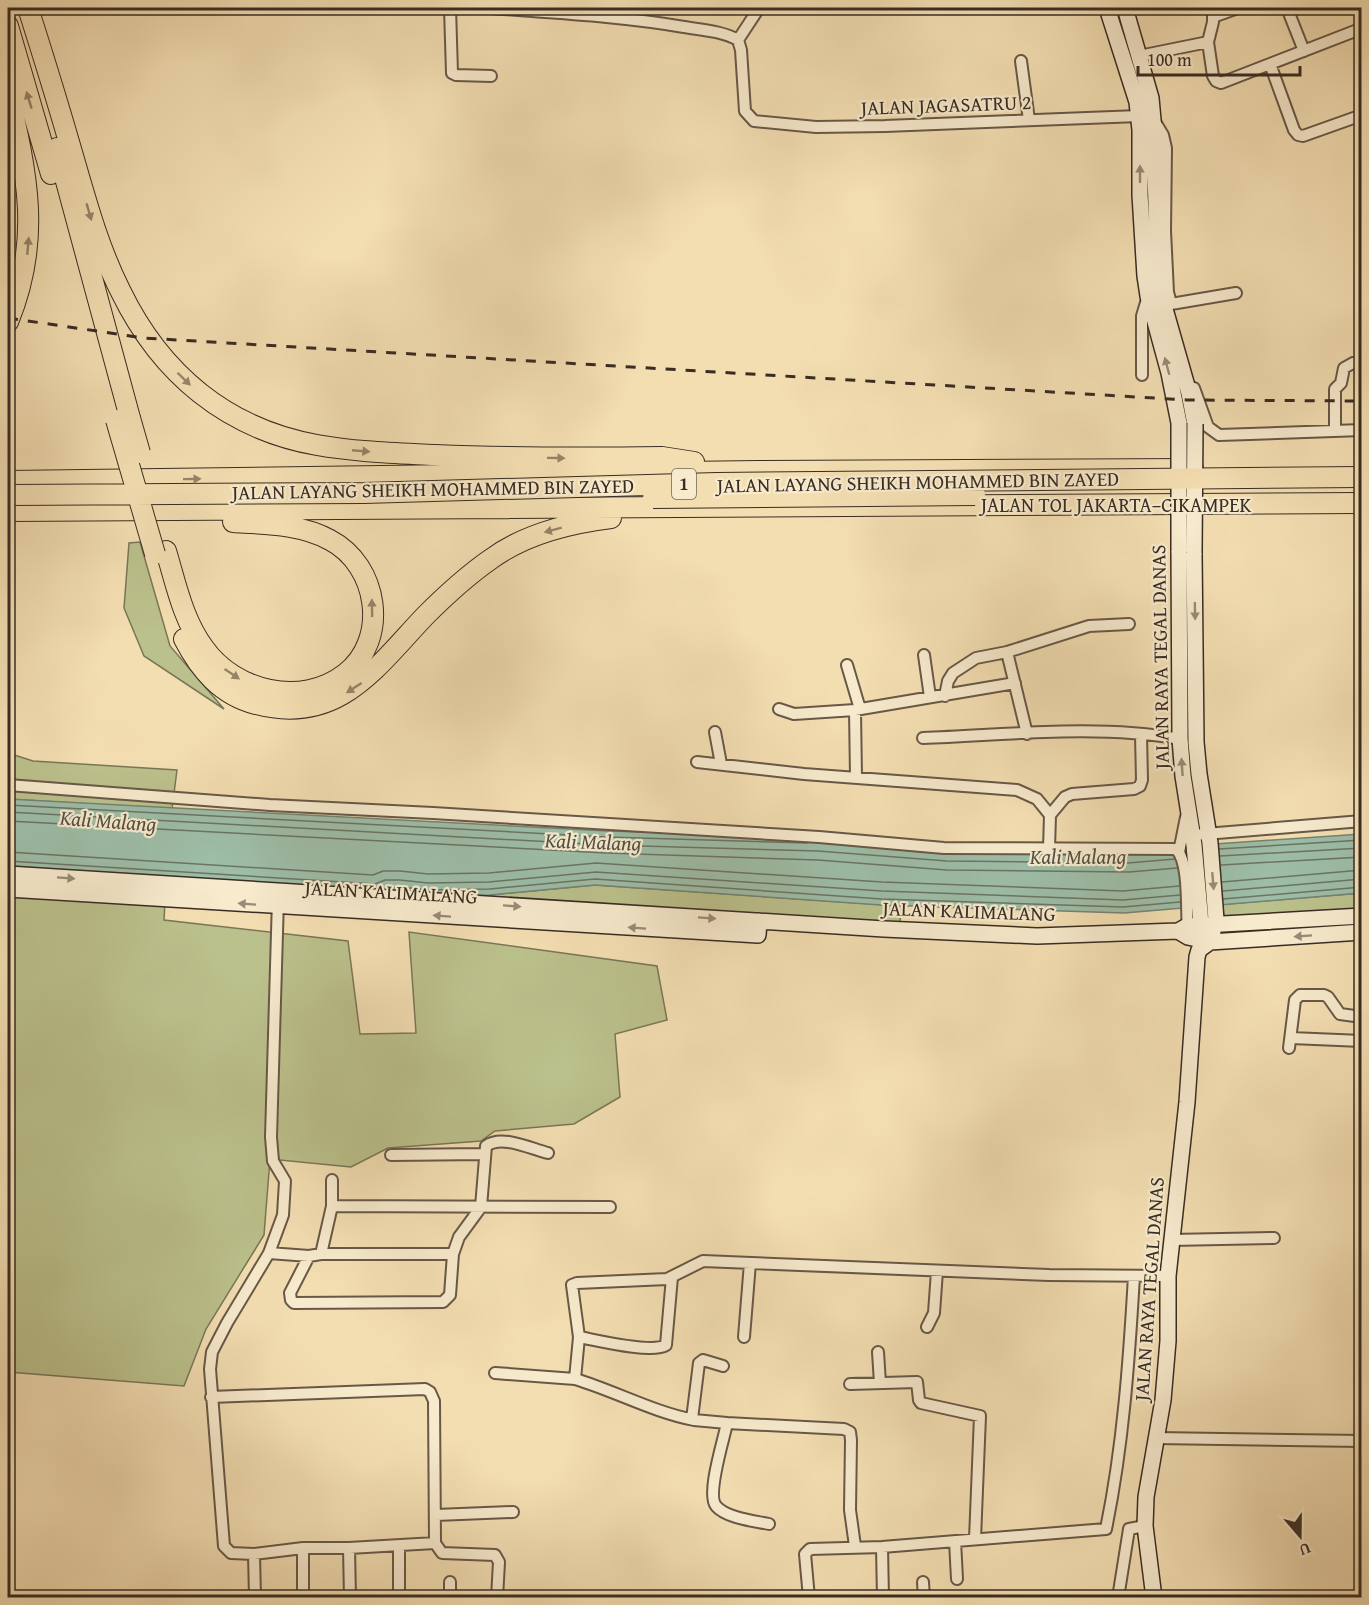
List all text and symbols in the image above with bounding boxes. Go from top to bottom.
scale bar [1138,39,1300,77]
text: 100 m [1147,46,1192,73]
street label: JALAN JAGASATRU 2 [857,87,1032,122]
one-way arrow [24,91,33,109]
one-way arrow [1135,164,1145,183]
one-way arrow [85,203,94,221]
one-way arrow [23,236,33,255]
one-way arrow [1162,357,1172,375]
one-way arrow [176,372,190,386]
one-way arrow [351,446,370,455]
one-way arrow [546,453,565,463]
street label: JALAN LAYANG SHEIKH MOHAMMED BIN ZAYED [714,463,1119,500]
road number: 1 [672,469,696,499]
street label: JALAN LAYANG SHEIKH MOHAMMED BIN ZAYED [229,470,634,507]
one-way arrow [182,474,201,484]
street label: JALAN TOL JAKARTA–CIKAMPEK [978,490,1251,519]
one-way arrow [544,526,563,536]
street label: JALAN RAYA TEGAL DANAS [1143,544,1176,773]
one-way arrow [367,599,377,618]
one-way arrow [1190,602,1200,621]
one-way arrow [223,668,239,680]
one-way arrow [345,682,362,693]
one-way arrow [1177,757,1187,776]
water label: Kali Malang [58,802,158,839]
water label: Kali Malang [543,824,642,859]
water label: Kali Malang [1029,841,1127,872]
street label: JALAN KALIMALANG [301,872,478,911]
one-way arrow [1208,872,1218,891]
one-way arrow [56,873,75,883]
street label: JALAN KALIMALANG [879,893,1056,928]
one-way arrow [238,899,257,909]
one-way arrow [503,901,522,910]
one-way arrow [432,911,451,921]
one-way arrow [697,913,716,922]
one-way arrow [627,923,646,933]
one-way arrow [1294,932,1313,941]
street label: JALAN RAYA TEGAL DANAS [1126,1176,1171,1405]
north arrow [1270,1506,1330,1566]
text: U [1296,1537,1314,1563]

